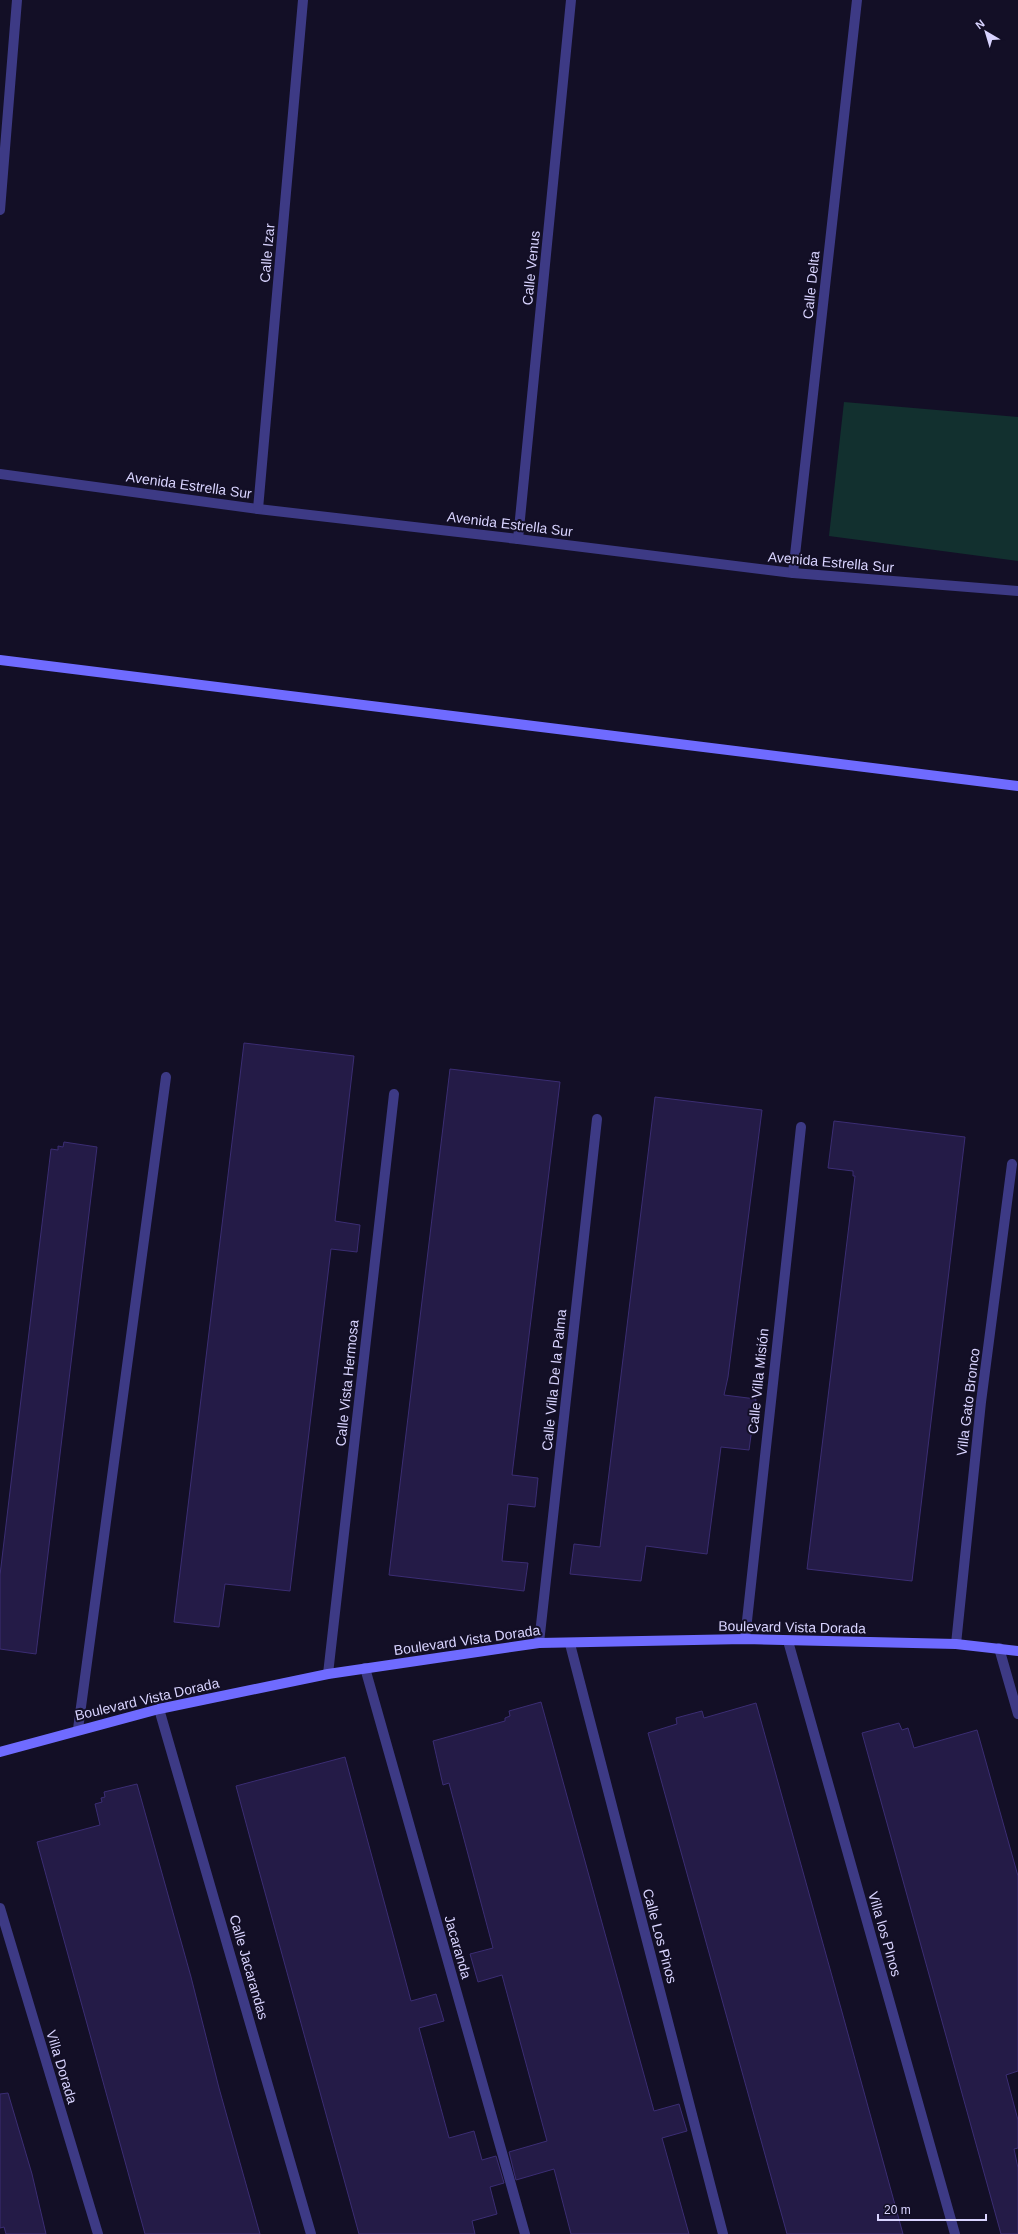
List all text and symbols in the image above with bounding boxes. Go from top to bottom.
north arrow [966,12,1006,52]
text: N [973,17,987,31]
street label: Calle Izar [256,223,278,283]
street label: Calle Venus [519,230,543,306]
street label: Calle Delta [799,250,823,320]
street label: Avenida Estrella Sur [125,468,253,502]
street label: Avenida Estrella Sur [446,508,574,540]
street label: Avenida Estrella Sur [767,549,895,576]
street label: Calle Villa De la Palma [539,1308,569,1452]
street label: Calle Vista Hermosa [332,1319,362,1447]
street label: Calle Villa Misión [744,1327,772,1435]
street label: Villa Gato Bronco [953,1347,983,1457]
street label: Boulevard Vista Dorada [718,1618,866,1636]
street label: Boulevard Vista Dorada [393,1622,541,1658]
street label: Boulevard Vista Dorada [73,1675,221,1723]
street label: Calle Los Pinos [640,1887,680,1985]
street label: Villa los PInos [865,1890,905,1978]
street label: Calle Jacarandas [226,1913,272,2021]
street label: Jacaranda [441,1913,475,1981]
street label: Villa Dorada [43,2028,81,2106]
scale bar [878,2196,986,2222]
text: 20 m [884,2203,911,2217]

